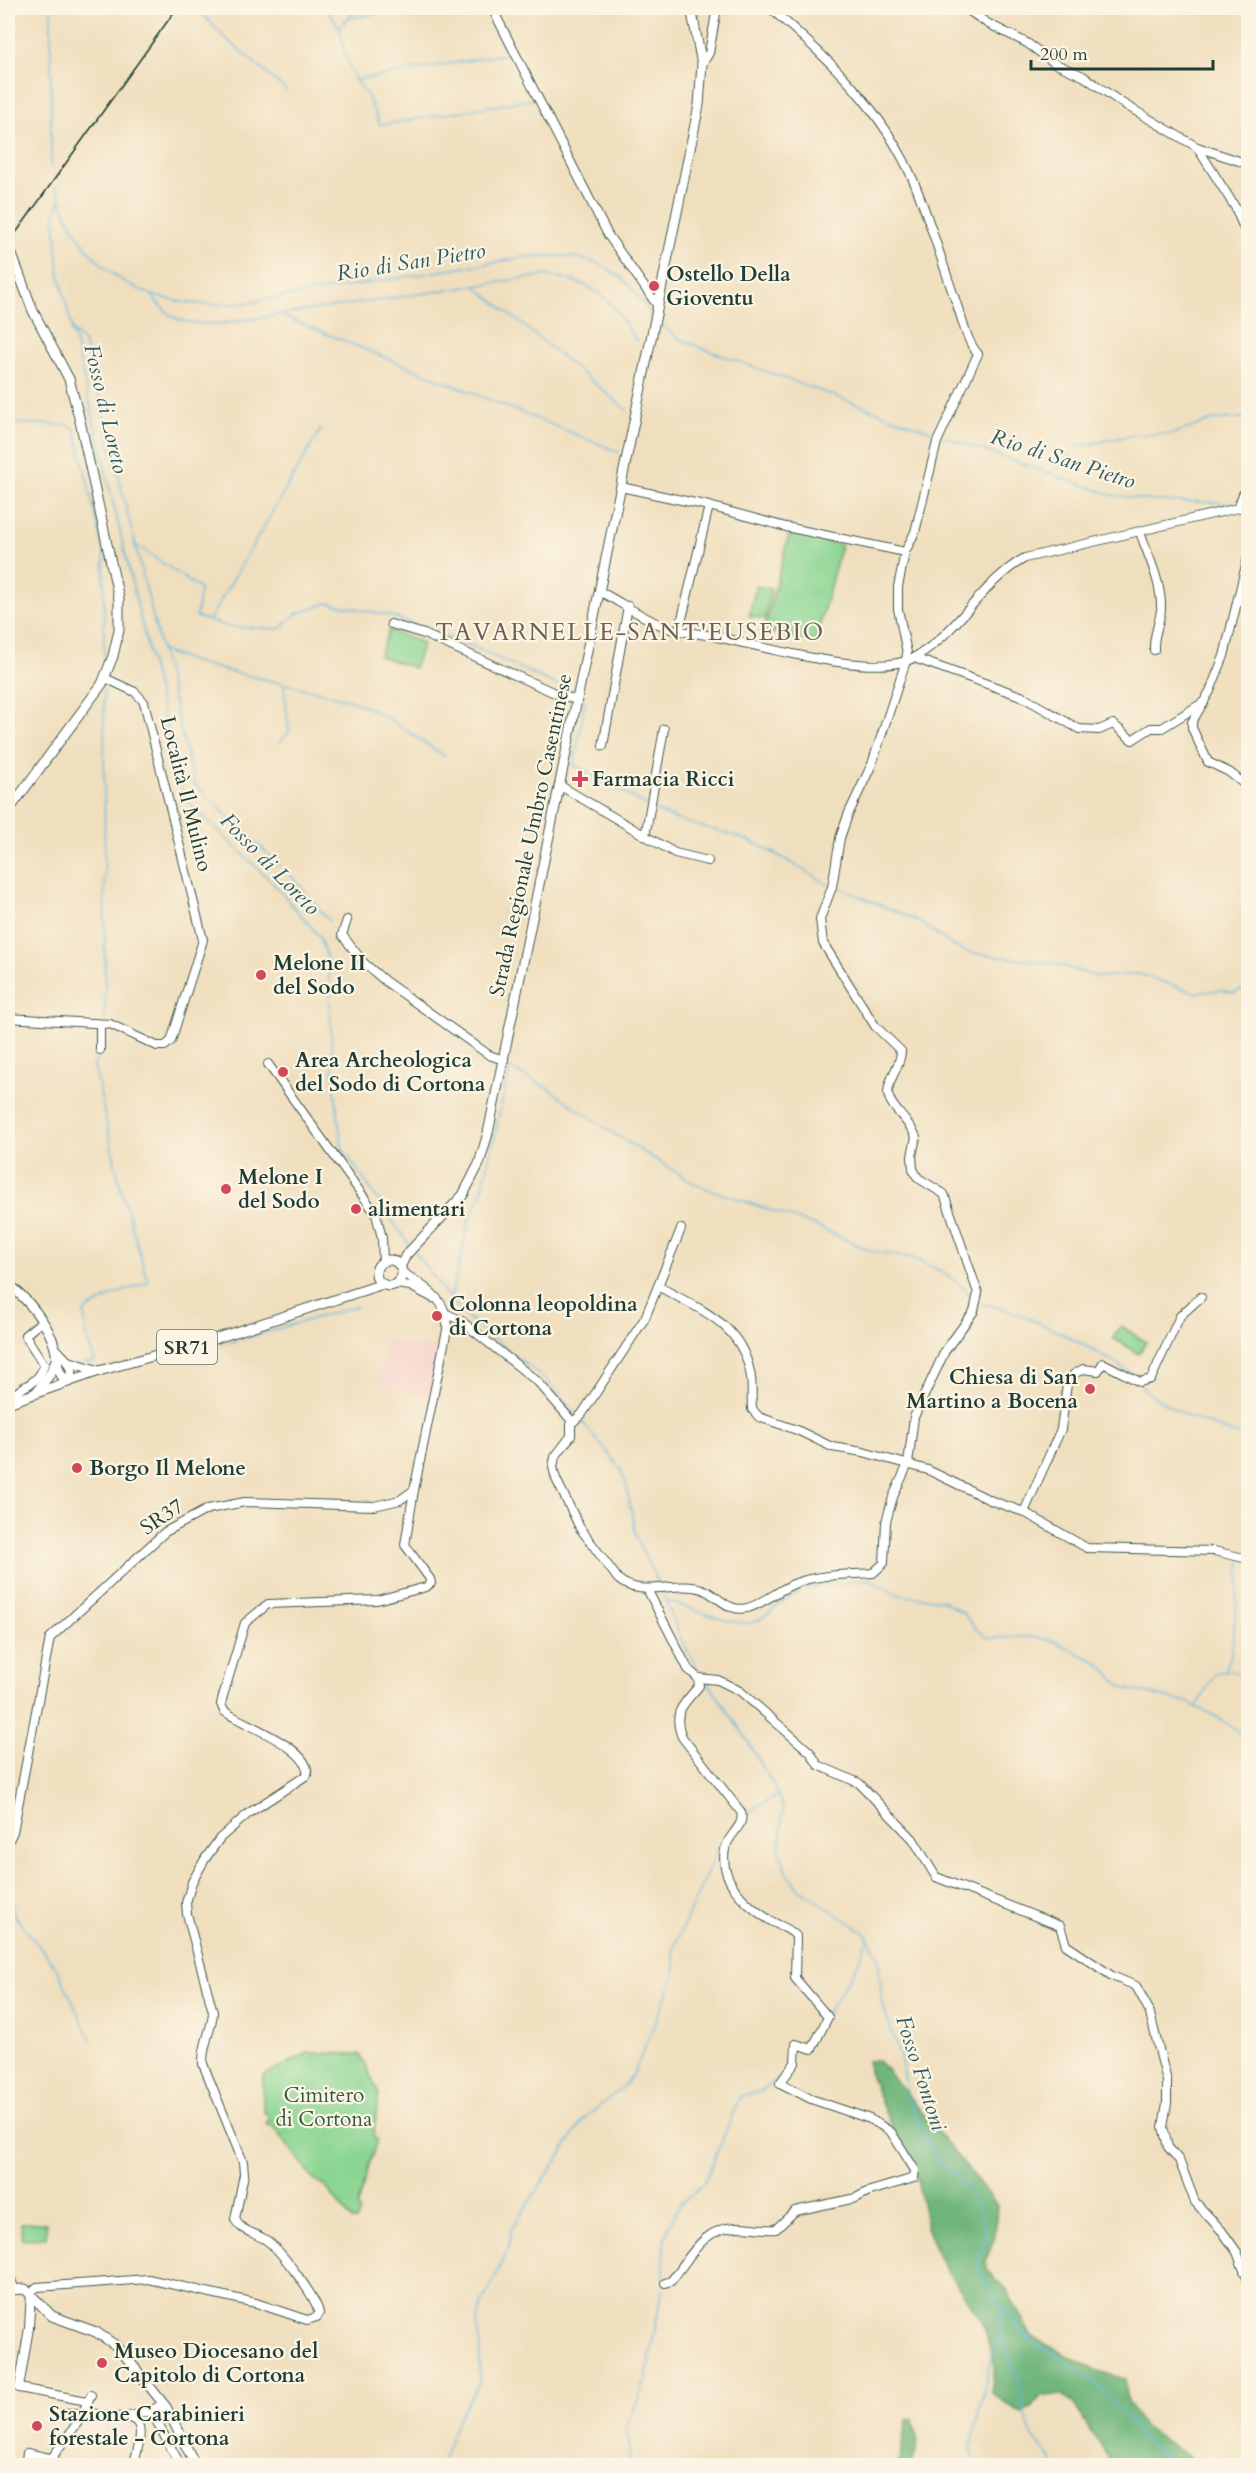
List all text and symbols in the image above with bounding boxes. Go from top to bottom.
scale bar [1031,33,1212,71]
text: 200 m [1040,42,1088,67]
water label: Rio di San Pietro [334,235,488,289]
place label: Ostello Della Gioventu [666,260,791,313]
marker: Ostello Della Gioventu [647,279,661,293]
water label: Fosso di Loreto [77,341,135,477]
water label: Rio di San Pietro [987,421,1139,497]
district label: TAVARNELLE-SANT'EUSEBIO [435,616,825,649]
street label: Strada Regionale Umbro Casentinese [483,671,579,999]
street label: Località Il Mulino [153,713,219,875]
place label: Farmacia Ricci [592,765,735,794]
marker: Farmacia Ricci [573,772,587,786]
water label: Fosso di Loreto [213,806,327,922]
place label: Melone II del Sodo [273,949,366,1002]
marker: Melone II del Sodo [254,968,268,982]
place label: Area Archeologica del Sodo di Cortona [295,1046,486,1099]
marker: Area Archeologica del Sodo di Cortona [276,1065,290,1079]
place label: Melone I del Sodo [238,1163,323,1216]
marker: Melone I del Sodo [219,1182,233,1196]
place label: alimentari [368,1195,466,1224]
marker: alimentari [349,1202,363,1216]
place label: Colonna leopoldina di Cortona [449,1290,638,1343]
marker: Colonna leopoldina di Cortona [430,1309,444,1323]
road number: SR71 [157,1330,217,1364]
place label: Chiesa di San Martino a Bocena [906,1363,1079,1416]
marker: Chiesa di San Martino a Bocena [1083,1382,1097,1396]
place label: Borgo Il Melone [89,1454,246,1483]
marker: Borgo Il Melone [70,1461,84,1475]
street label: SR37 [135,1492,190,1542]
water label: Fosso Fontoni [888,2012,954,2135]
park label: Cimitero di Cortona [276,2081,372,2134]
place label: Museo Diocesano del Capitolo di Cortona [114,2337,318,2390]
marker: Museo Diocesano del Capitolo di Cortona [95,2356,109,2370]
place label: Stazione Carabinieri forestale - Cortona [49,2400,245,2453]
marker: Stazione Carabinieri forestale - Cortona [30,2419,44,2433]

